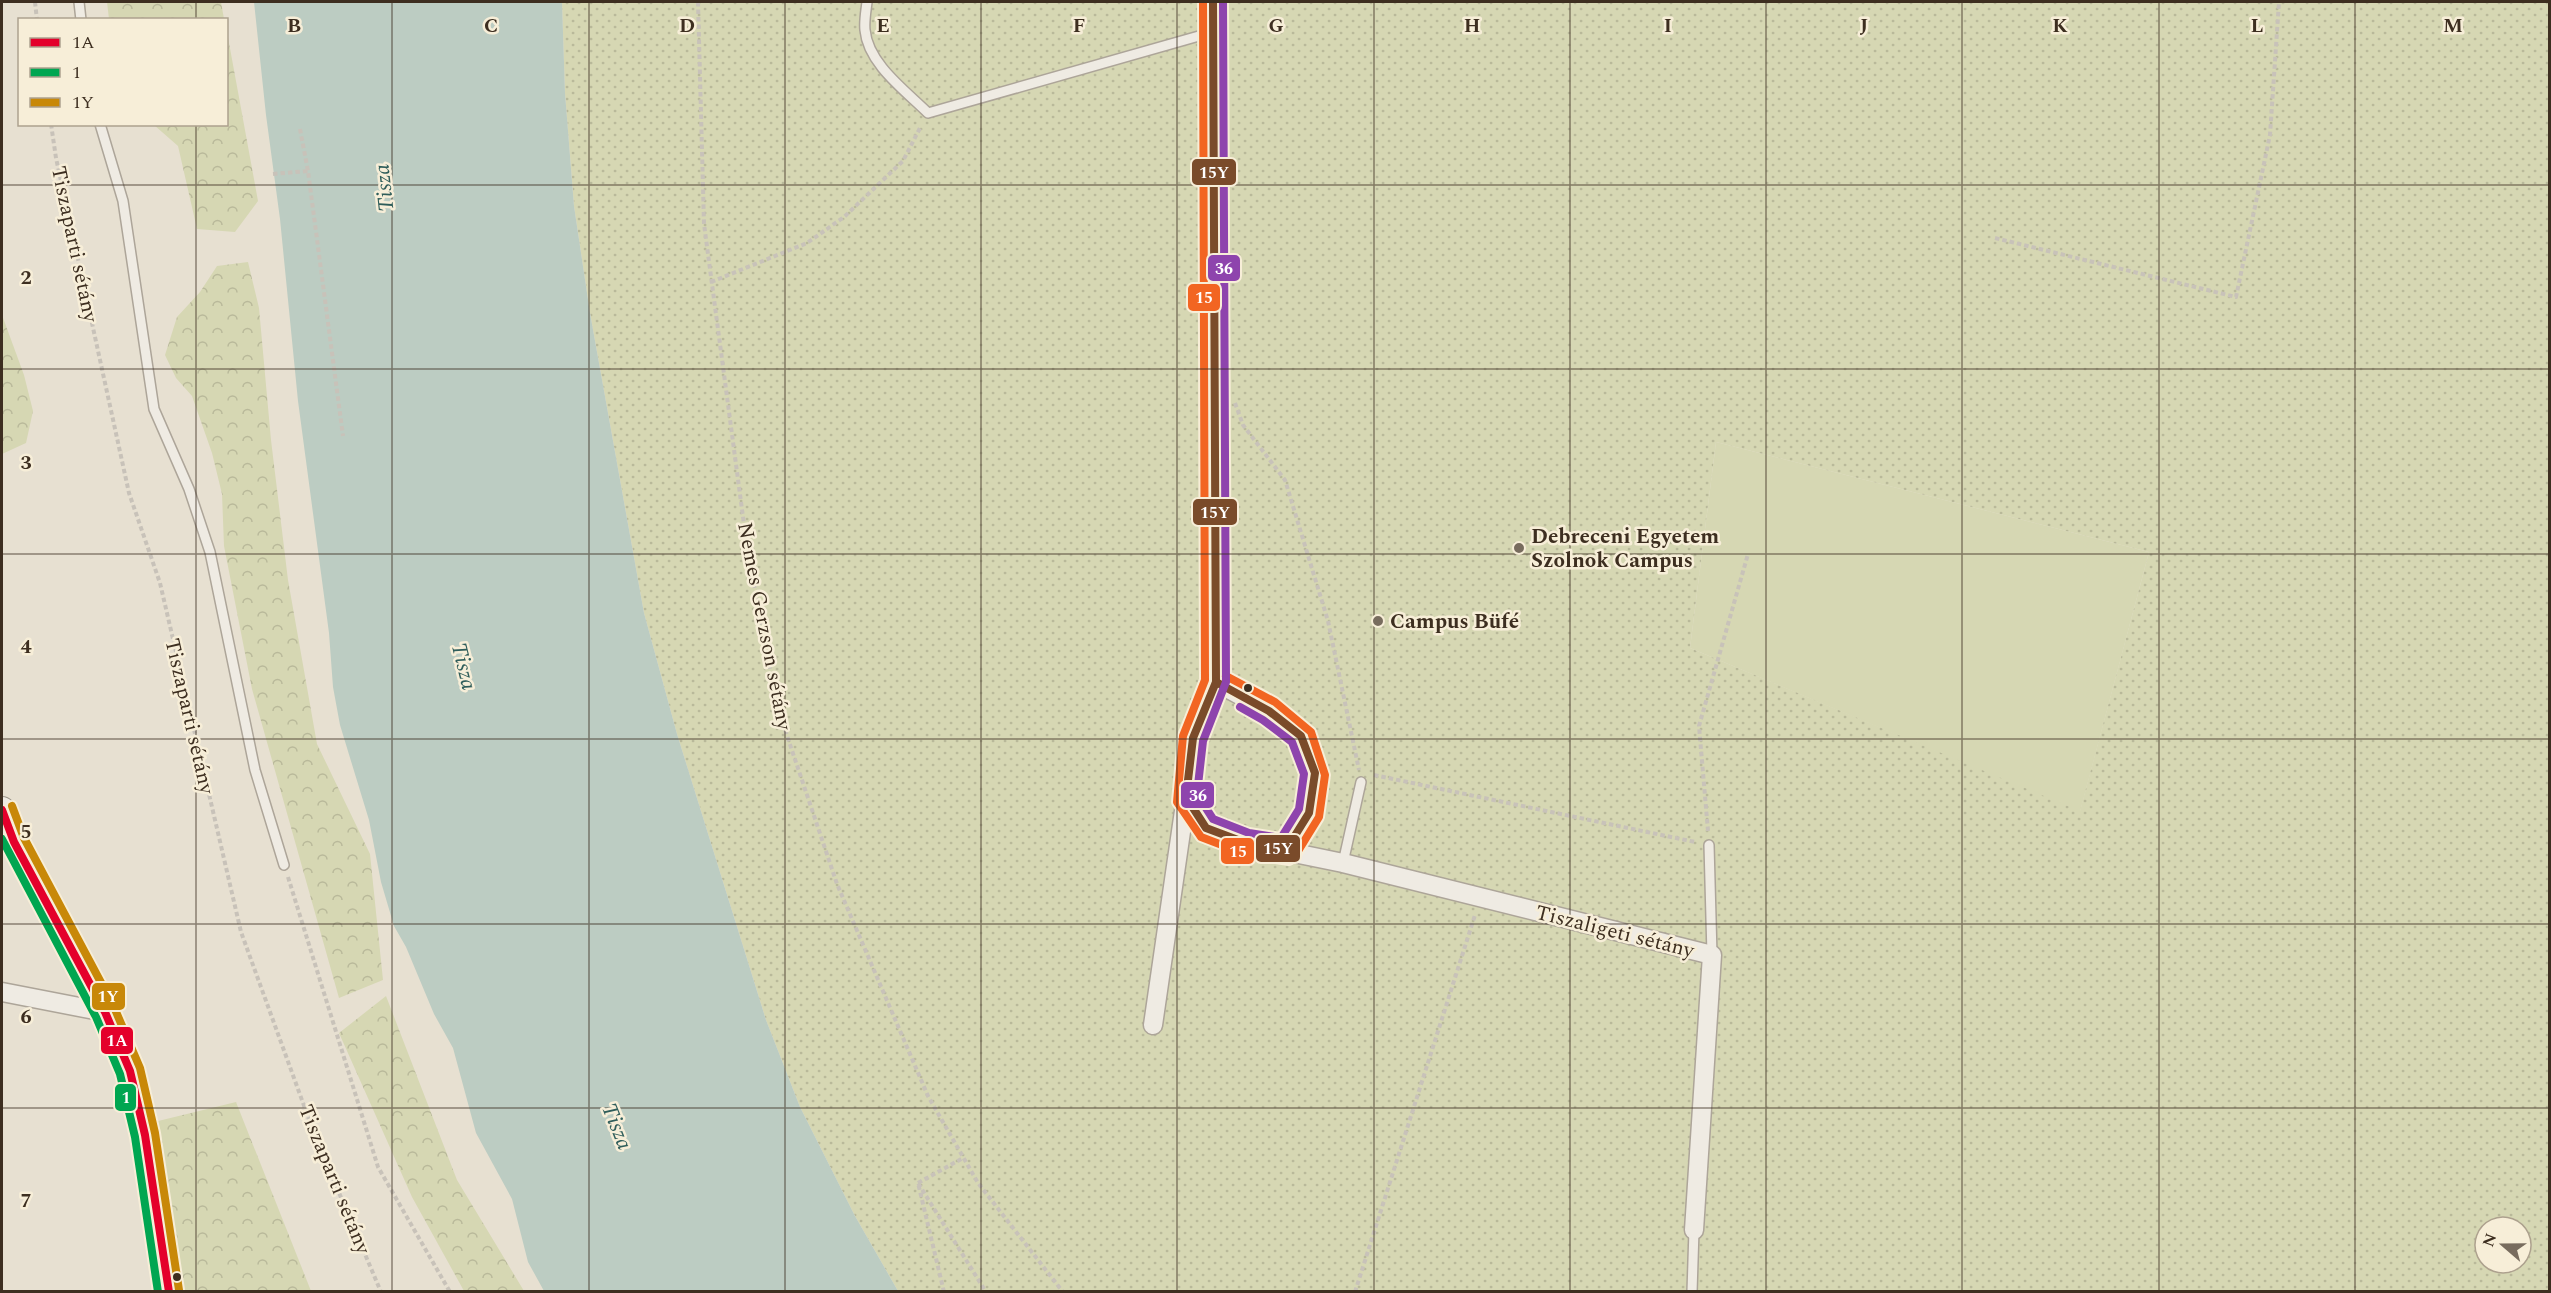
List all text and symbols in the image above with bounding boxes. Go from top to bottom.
text: B [287,11,301,41]
text: C [484,11,498,41]
text: D [679,11,695,41]
text: E [876,11,890,41]
text: F [1073,11,1085,41]
text: G [1268,11,1284,41]
text: H [1464,11,1480,41]
text: I [1664,11,1672,41]
text: J [1860,11,1868,41]
text: K [2052,11,2068,41]
text: L [2251,11,2263,41]
text: M [2443,11,2463,41]
legend [18,18,228,126]
text: 1A [72,29,95,56]
text: 1 [72,59,81,86]
text: 1Y [72,89,94,116]
line badge: 15Y [1191,158,1237,186]
text: 15Y [1199,161,1229,185]
water label: Tisza [366,162,403,213]
street label: Tiszaparti sétány [42,163,106,326]
line badge: 36 [1207,254,1241,282]
text: 36 [1215,257,1233,281]
text: 2 [20,263,32,293]
line badge: 15 [1187,283,1221,312]
text: 15 [1195,286,1213,310]
text: 3 [20,448,32,478]
line badge: 15Y [1192,498,1238,526]
text: 15Y [1200,501,1230,525]
street label: Nemes Gerzson sétány [728,519,800,734]
place label: Debreceni Egyetem Szolnok Campus [1531,521,1719,577]
marker: Debreceni Egyetem Szolnok Campus [1512,541,1526,555]
place label: Campus Büfé [1390,606,1519,638]
marker: Campus Büfé [1371,614,1385,628]
text: 4 [20,632,32,662]
street label: Tiszaparti sétány [156,635,223,798]
water label: Tisza [442,639,485,694]
unlabelled marker [1242,682,1254,694]
line badge: 36 [1180,781,1215,809]
text: 36 [1189,784,1207,808]
text: 5 [20,817,32,847]
line badge: 15Y [1255,834,1301,863]
line badge: 15 [1220,837,1255,865]
text: 15Y [1263,837,1293,861]
text: 15 [1229,840,1247,864]
street label: Tiszaligeti sétány [1532,897,1698,967]
line badge: 1Y [91,982,126,1011]
text: 1Y [97,985,119,1009]
text: 6 [20,1002,32,1032]
line badge: 1A [100,1026,134,1055]
text: 1A [106,1029,128,1053]
line badge: 1 [114,1083,137,1112]
text: 1 [122,1086,130,1110]
water label: Tisza [592,1098,641,1155]
street label: Tiszaparti sétány [289,1100,379,1260]
text: 7 [20,1186,32,1216]
north arrow [2473,1215,2533,1275]
text: N [2476,1230,2503,1250]
unlabelled marker [171,1271,183,1283]

